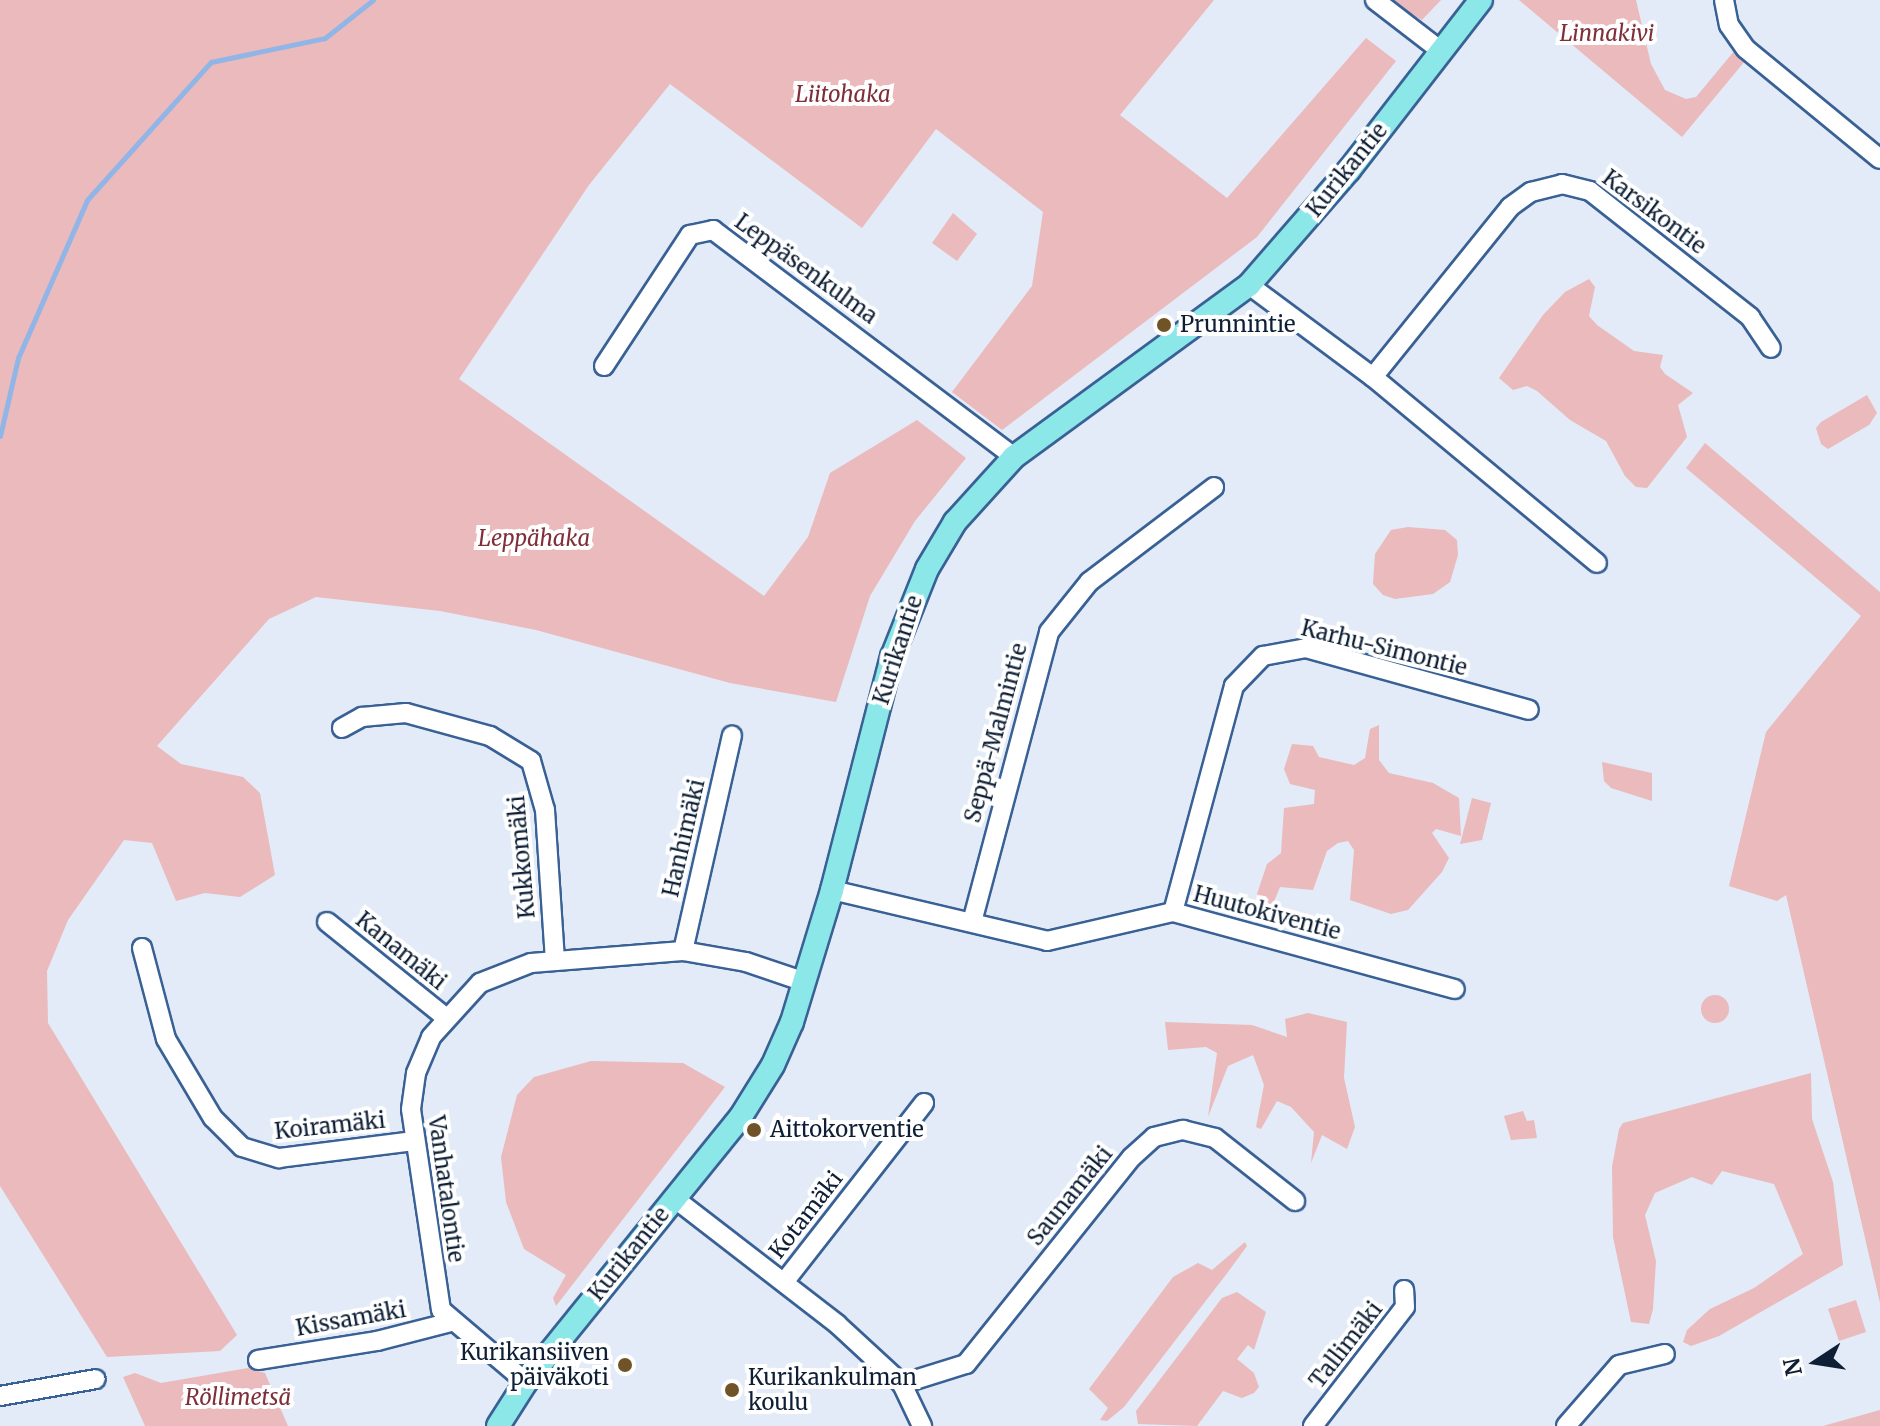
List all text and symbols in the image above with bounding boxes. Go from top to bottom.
park label: Linnakivi [1560,21,1654,47]
park label: Liitohaka [795,82,891,108]
street label: Kurikantie [1301,118,1393,222]
street label: Karsikontie [1597,165,1711,259]
street label: Leppäsenkulma [730,208,882,330]
place label: Prunnintie [1180,312,1296,338]
marker: Prunnintie [1155,316,1173,334]
park label: Leppähaka [478,526,590,552]
street label: Kurikantie [868,592,928,708]
street label: Karhu-Simontie [1298,615,1470,681]
street label: Seppä-Malmintie [959,640,1033,826]
street label: Hanhimäki [658,776,710,900]
street label: Kukkomäki [503,794,541,920]
street label: Huutokiventie [1191,881,1343,945]
street label: Kanamäki [350,907,452,995]
street label: Koiramäki [273,1107,387,1145]
street label: Vanhatalontie [423,1114,469,1264]
place label: Aittokorventie [770,1117,924,1143]
marker: Aittokorventie [745,1121,763,1139]
street label: Saunamäki [1022,1141,1118,1251]
street label: Kotamäki [764,1166,848,1264]
street label: Kurikantie [583,1202,675,1306]
street label: Kissamäki [294,1296,408,1342]
street label: Tallimäki [1304,1297,1388,1393]
north arrow [1776,1322,1856,1402]
place label: Kurikansiiven päiväkoti [460,1339,609,1390]
marker: Kurikansiiven päiväkoti [616,1356,634,1374]
text: N [1777,1356,1808,1378]
place label: Kurikankulman koulu [748,1364,917,1416]
marker: Kurikankulman koulu [723,1381,741,1399]
park label: Röllimetsä [185,1385,291,1411]

